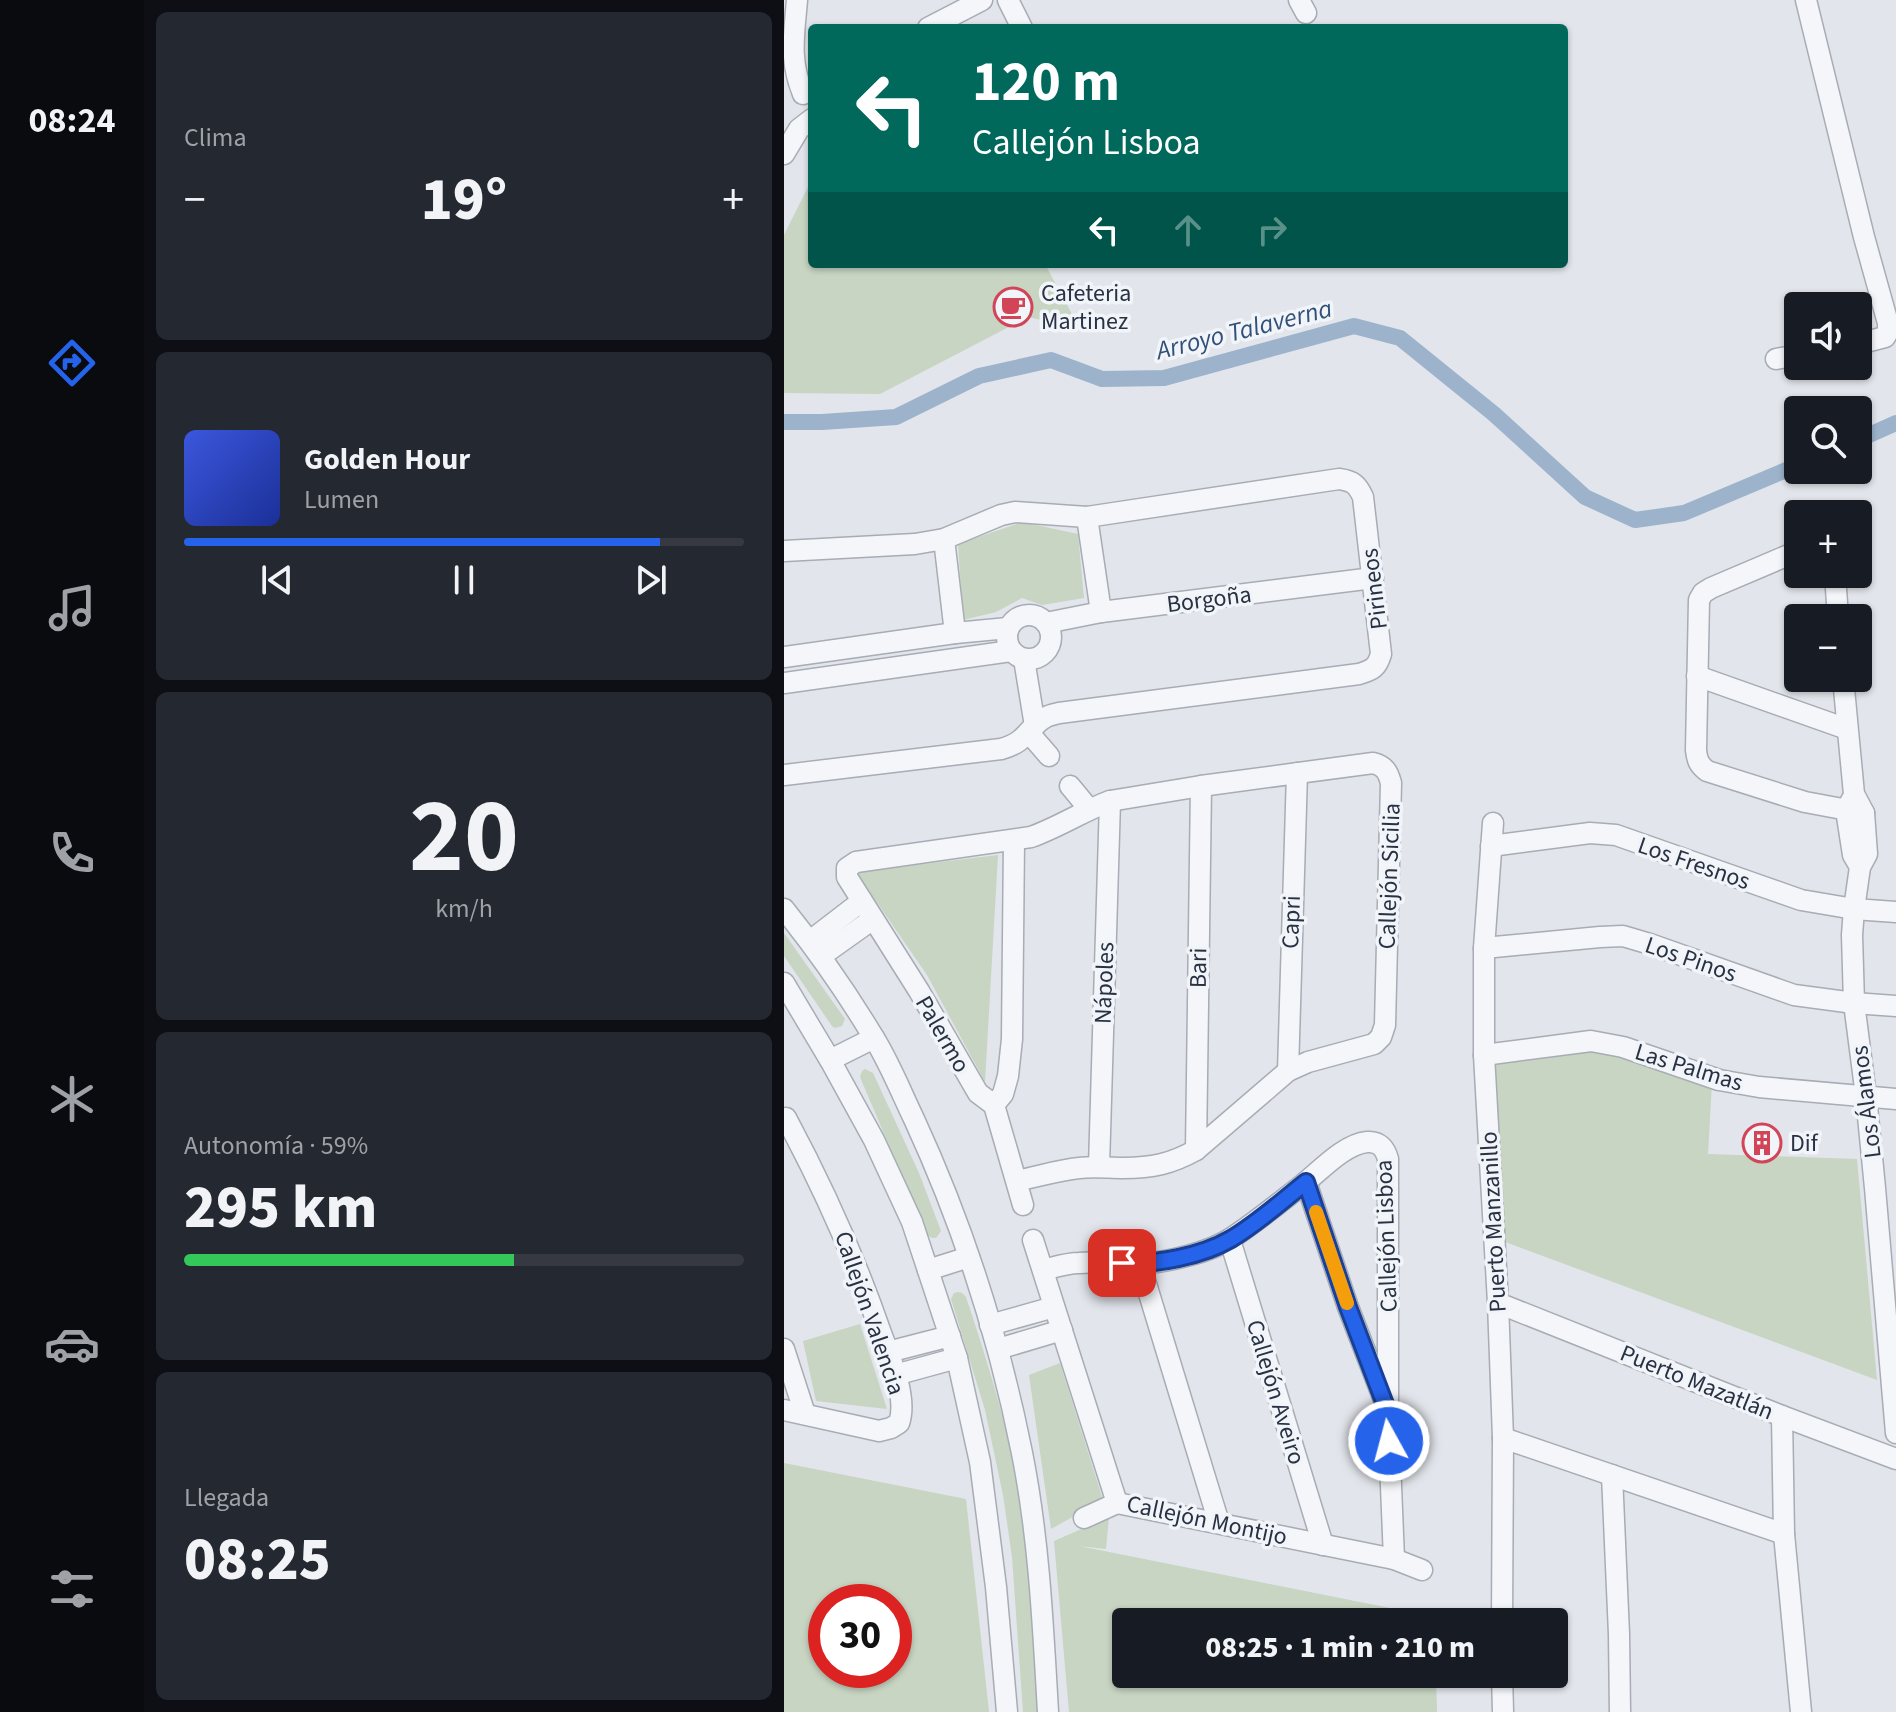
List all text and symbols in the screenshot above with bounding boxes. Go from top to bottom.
text: 120 m [972,43,1120,122]
icon: left [840,56,944,160]
text: 08:24 [29,95,115,146]
text: Callejón Lisboa [972,117,1201,168]
text: Clima [184,119,247,156]
text: 19° [421,158,507,243]
text: − [184,169,206,232]
text: + [722,169,744,232]
icon: left [1082,208,1126,252]
icon: ahead [1166,208,1210,252]
icon: right [1250,208,1294,252]
place label: Cafeteria Martinez [1041,276,1131,339]
cafe icon: Cafeteria Martinez [992,286,1034,328]
water label: Arroyo Talaverna [1150,290,1336,370]
map controls [1784,292,1872,692]
button: sound [1784,292,1872,380]
icon: directions [44,335,100,391]
button: search [1784,396,1872,484]
text: Golden Hour [304,438,470,481]
text: Lumen [304,481,379,518]
button: + [1784,500,1872,588]
street label: Pirineos [1352,546,1397,632]
icon: previous [255,558,299,602]
icon: pause [442,558,486,602]
icon: next [629,558,673,602]
street label: Borgoña [1165,577,1253,622]
icon: music [44,580,100,636]
button: − [1784,604,1872,692]
text: 20 [409,764,519,912]
street label: Callejón Sicilia [1369,802,1410,950]
icon: phone [44,825,100,881]
street label: Los Fresnos [1633,828,1755,899]
text: km/h [435,890,493,927]
street label: Capri [1273,895,1310,949]
street label: Los Pinos [1640,927,1741,991]
street label: Nápoles [1086,941,1123,1025]
street label: Bari [1181,947,1216,989]
street label: Palermo [906,989,979,1079]
street label: Las Palmas [1630,1034,1747,1101]
street label: Los Álamos [1842,1044,1891,1160]
icon: climate [44,1071,100,1127]
building icon: Dif [1741,1122,1783,1164]
place label: Dif [1790,1126,1819,1161]
text: Autonomía · 59% [184,1127,368,1164]
street label: Puerto Manzanillo [1471,1131,1516,1313]
street label: Callejón Lisboa [1366,1159,1407,1313]
text: 295 km [184,1166,377,1251]
street label: Callejón Valencia [825,1227,914,1400]
pin [1088,1229,1156,1297]
icon: arrive [1100,1241,1144,1285]
street label: Callejón Aveiro [1237,1315,1314,1469]
icon: car [44,1316,100,1372]
street label: Puerto Mazatlán [1615,1336,1779,1429]
position arrow [1347,1399,1431,1483]
text: Llegada [184,1479,269,1516]
street label: Callejón Montijo [1123,1486,1290,1555]
text: 08:25 [184,1518,331,1603]
icon: filters [44,1561,100,1617]
speed limit sign: 30 [808,1584,912,1688]
text: 08:25 · 1 min · 210 m [1205,1626,1475,1669]

